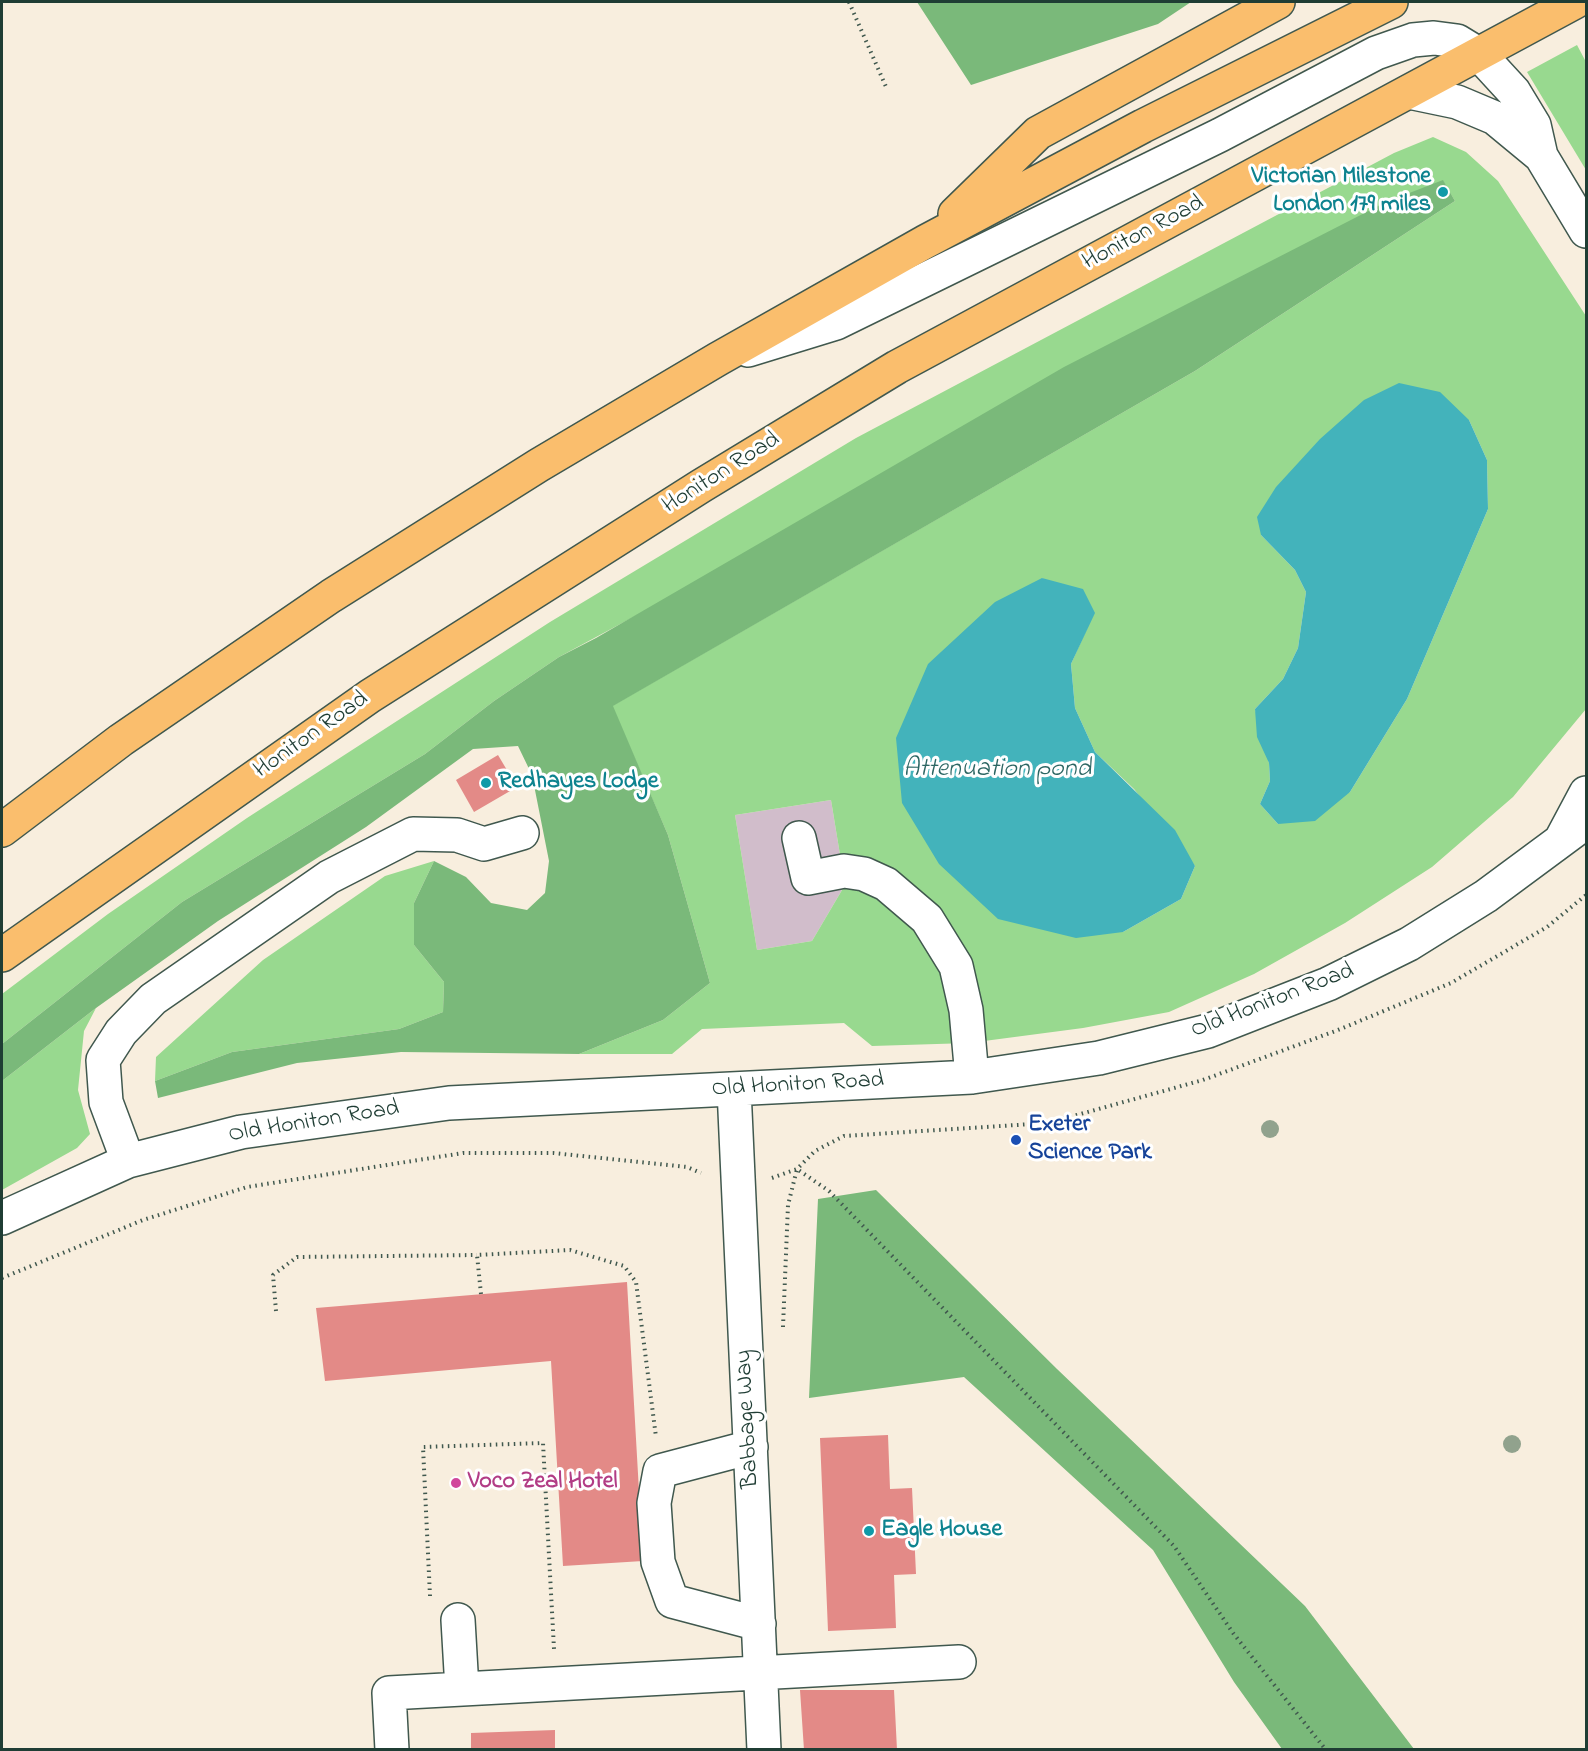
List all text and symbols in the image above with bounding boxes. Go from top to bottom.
place label: Victorian Milestone London 179 miles [1251,164,1431,220]
marker: Victorian Milestone London 179 miles [1436,185,1450,199]
street label: Honiton Road [1078,190,1210,278]
street label: Honiton Road [658,427,786,521]
street label: Honiton Road [249,686,375,786]
water label: Attenuation pond [903,755,1091,787]
place label: Redhayes Lodge [498,769,659,797]
marker: Redhayes Lodge [479,776,493,790]
street label: Old Honiton Road [1187,958,1359,1046]
street label: Old Honiton Road [711,1067,885,1105]
street label: Old Honiton Road [227,1095,401,1151]
place label: Exeter Science Park [1028,1112,1152,1168]
marker: Exeter Science Park [1009,1133,1023,1147]
street label: Babbage Way [731,1349,767,1489]
place label: Voco Zeal Hotel [468,1469,618,1497]
marker: Voco Zeal Hotel [449,1476,463,1490]
place label: Eagle House [881,1517,1002,1545]
marker: Eagle House [862,1524,876,1538]

